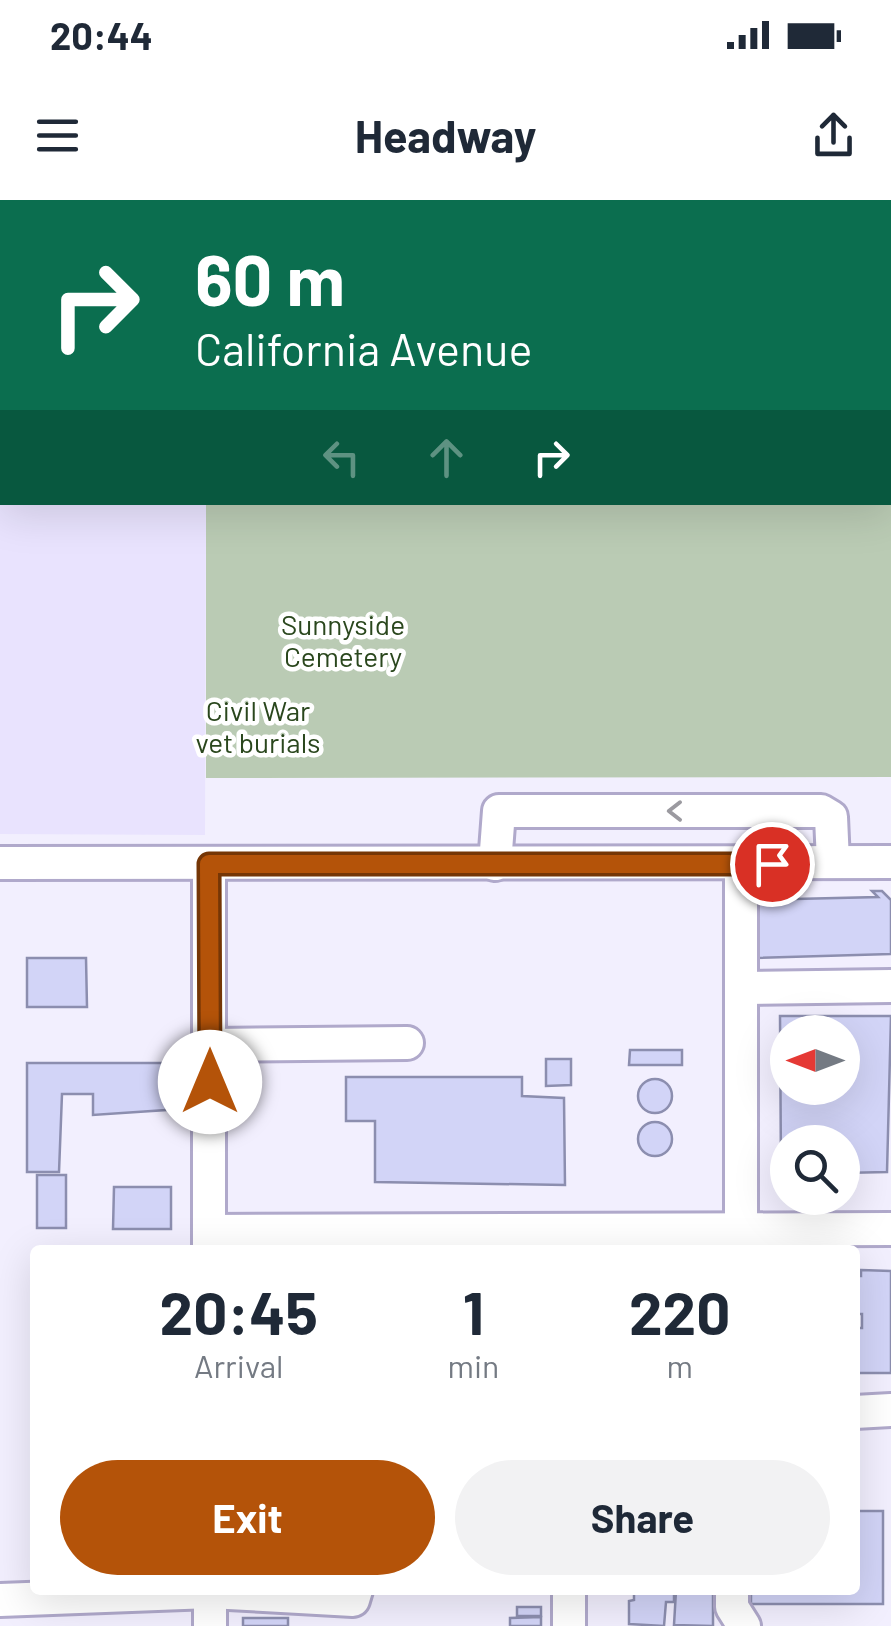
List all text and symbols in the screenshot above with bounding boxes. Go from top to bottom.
text: 20:44 [50,12,153,58]
icon: menu [30,108,85,163]
text: Headway [355,108,536,162]
icon: share [806,108,861,163]
text: 60 m [195,236,345,320]
icon: right [30,240,160,370]
text: California Avenue [195,321,532,375]
icon: left [314,430,369,485]
icon: ahead [419,430,474,485]
icon: right [524,430,579,485]
park label: Sunnyside Cemetery [281,607,405,673]
park label: Civil War vet burials [195,693,321,759]
one-way arrow [667,800,682,822]
pin [730,822,815,907]
icon: arrive [745,837,800,892]
north arrow [770,1015,860,1105]
map controls [770,1015,860,1215]
position arrow [158,1030,262,1134]
button: search [770,1125,860,1215]
text: 20:45 [160,1275,318,1347]
text: 1 [463,1275,484,1347]
text: 220 [629,1275,730,1347]
text: Arrival [194,1346,283,1384]
text: min [448,1346,499,1384]
text: m [666,1346,693,1384]
button: Exit [60,1460,435,1575]
button: Share [455,1460,830,1575]

